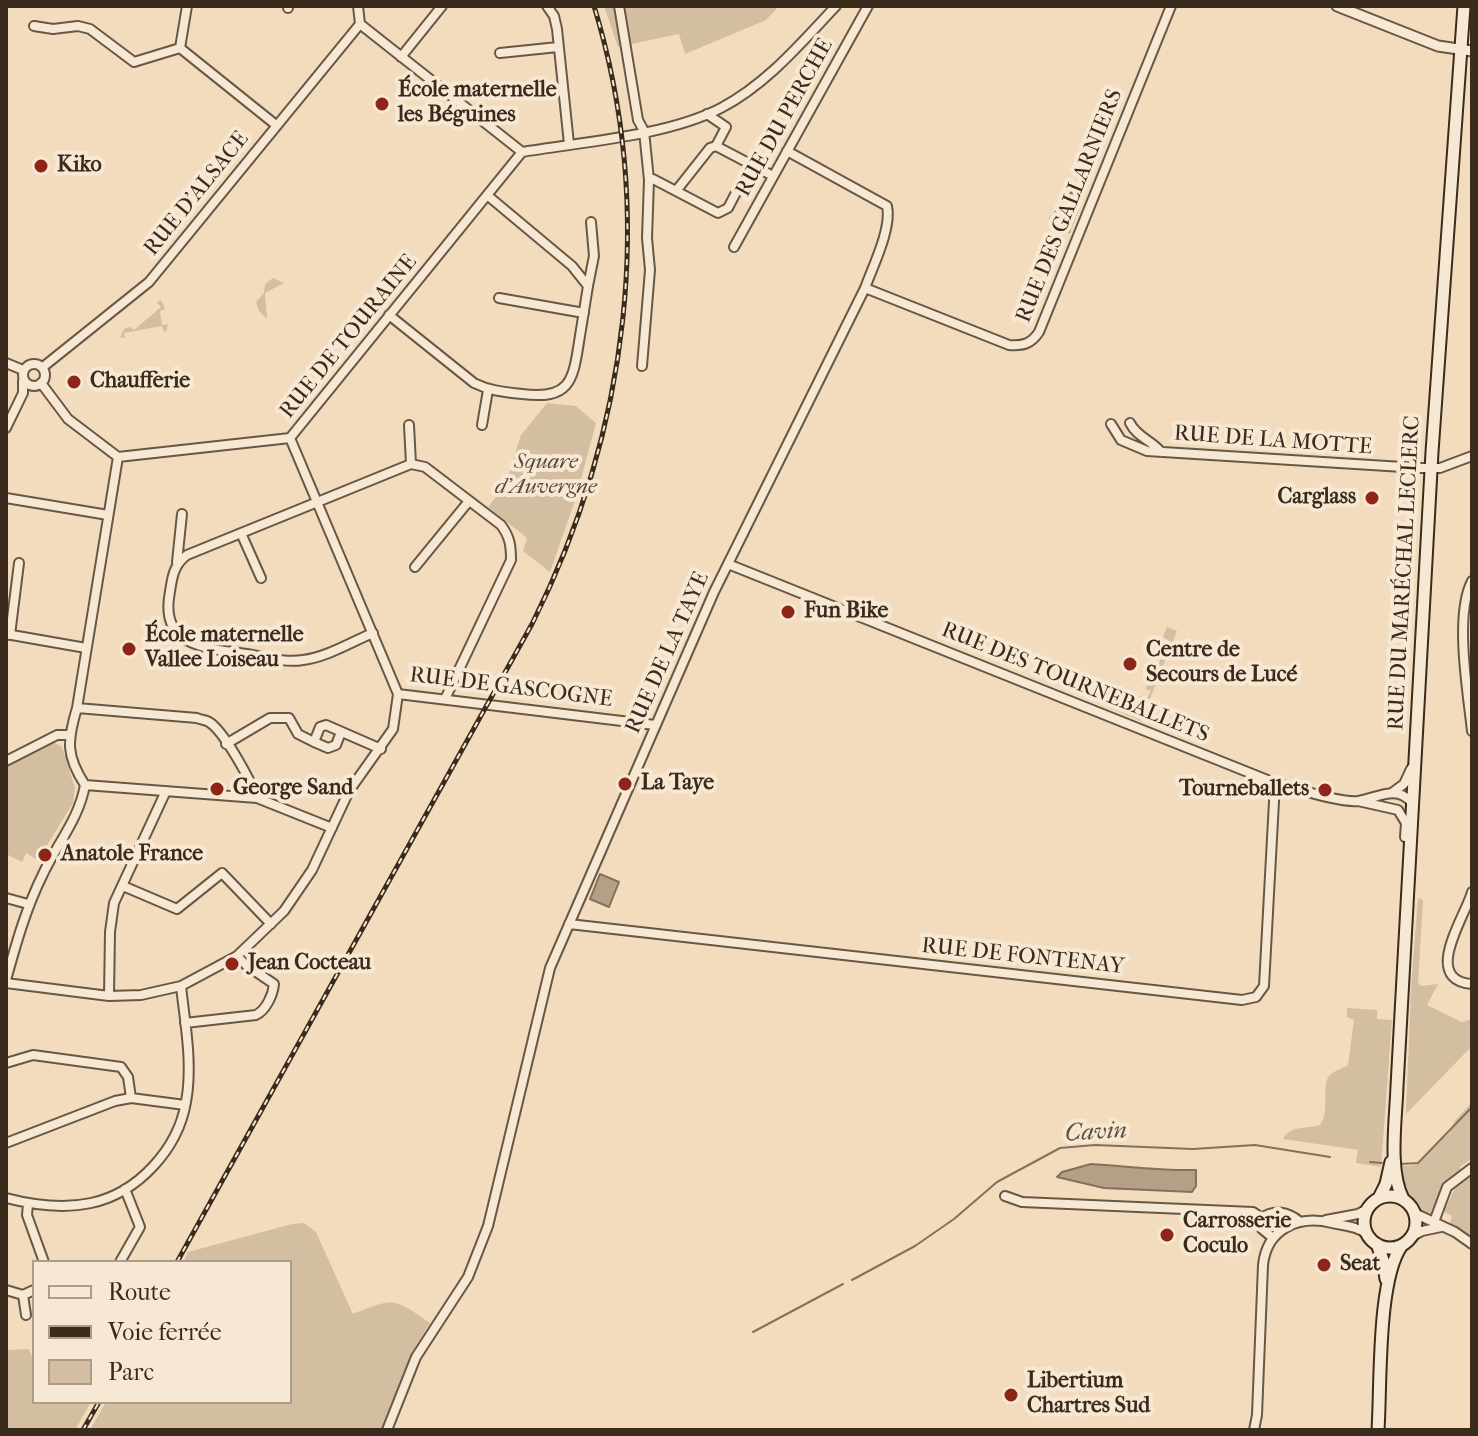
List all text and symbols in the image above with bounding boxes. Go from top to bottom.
street label: RUE DU PERCHE [731,34,839,202]
place label: École maternelle les Béguines [398,78,557,130]
street label: RUE DES GALLARNIERS [1011,85,1129,327]
marker: École maternelle les Béguines [373,95,391,113]
street label: RUE D'ALSACE [139,127,255,261]
place label: Kiko [57,153,102,179]
marker: Kiko [32,157,50,175]
street label: RUE DE TOURAINE [275,250,423,424]
place label: Chaufferie [90,369,190,395]
marker: Chaufferie [65,373,83,391]
street label: RUE DU MARÉCHAL LECLERC [1384,415,1426,731]
street label: RUE DE LA MOTTE [1173,421,1373,461]
park label: Square d'Auvergne [495,450,597,502]
place label: Carglass [1277,485,1356,511]
marker: Carglass [1363,489,1381,507]
street label: RUE DE LA TAYE [621,568,715,738]
place label: Fun Bike [804,599,888,625]
marker: Fun Bike [779,603,797,621]
street label: RUE DES TOURNEBALLETS [937,617,1213,749]
place label: École maternelle Vallee Loiseau [145,623,304,674]
place label: Centre de Secours de Lucé [1146,638,1297,690]
marker: École maternelle Vallee Loiseau [120,640,138,658]
marker: Centre de Secours de Lucé [1121,655,1139,673]
street label: RUE DE GASCOGNE [408,662,614,714]
place label: La Taye [641,771,714,797]
marker: La Taye [616,775,634,793]
place label: George Sand [233,776,353,802]
place label: Tourneballets [1179,777,1309,803]
marker: George Sand [208,780,226,798]
marker: Tourneballets [1316,781,1334,799]
place label: Anatole France [61,842,203,868]
marker: Anatole France [36,846,54,864]
street label: RUE DE FONTENAY [920,933,1126,981]
place label: Jean Cocteau [248,951,371,977]
marker: Jean Cocteau [223,955,241,973]
water label: Cavin [1064,1117,1128,1149]
place label: Carrosserie Coculo [1183,1209,1291,1260]
marker: Carrosserie Coculo [1158,1226,1176,1244]
place label: Seat [1340,1252,1380,1278]
marker: Seat [1315,1256,1333,1274]
legend [32,1260,292,1404]
text: Route [108,1278,171,1306]
text: Voie ferrée [108,1318,222,1346]
text: Parc [108,1358,154,1386]
place label: Libertium Chartres Sud [1027,1369,1150,1420]
marker: Libertium Chartres Sud [1002,1386,1020,1404]

